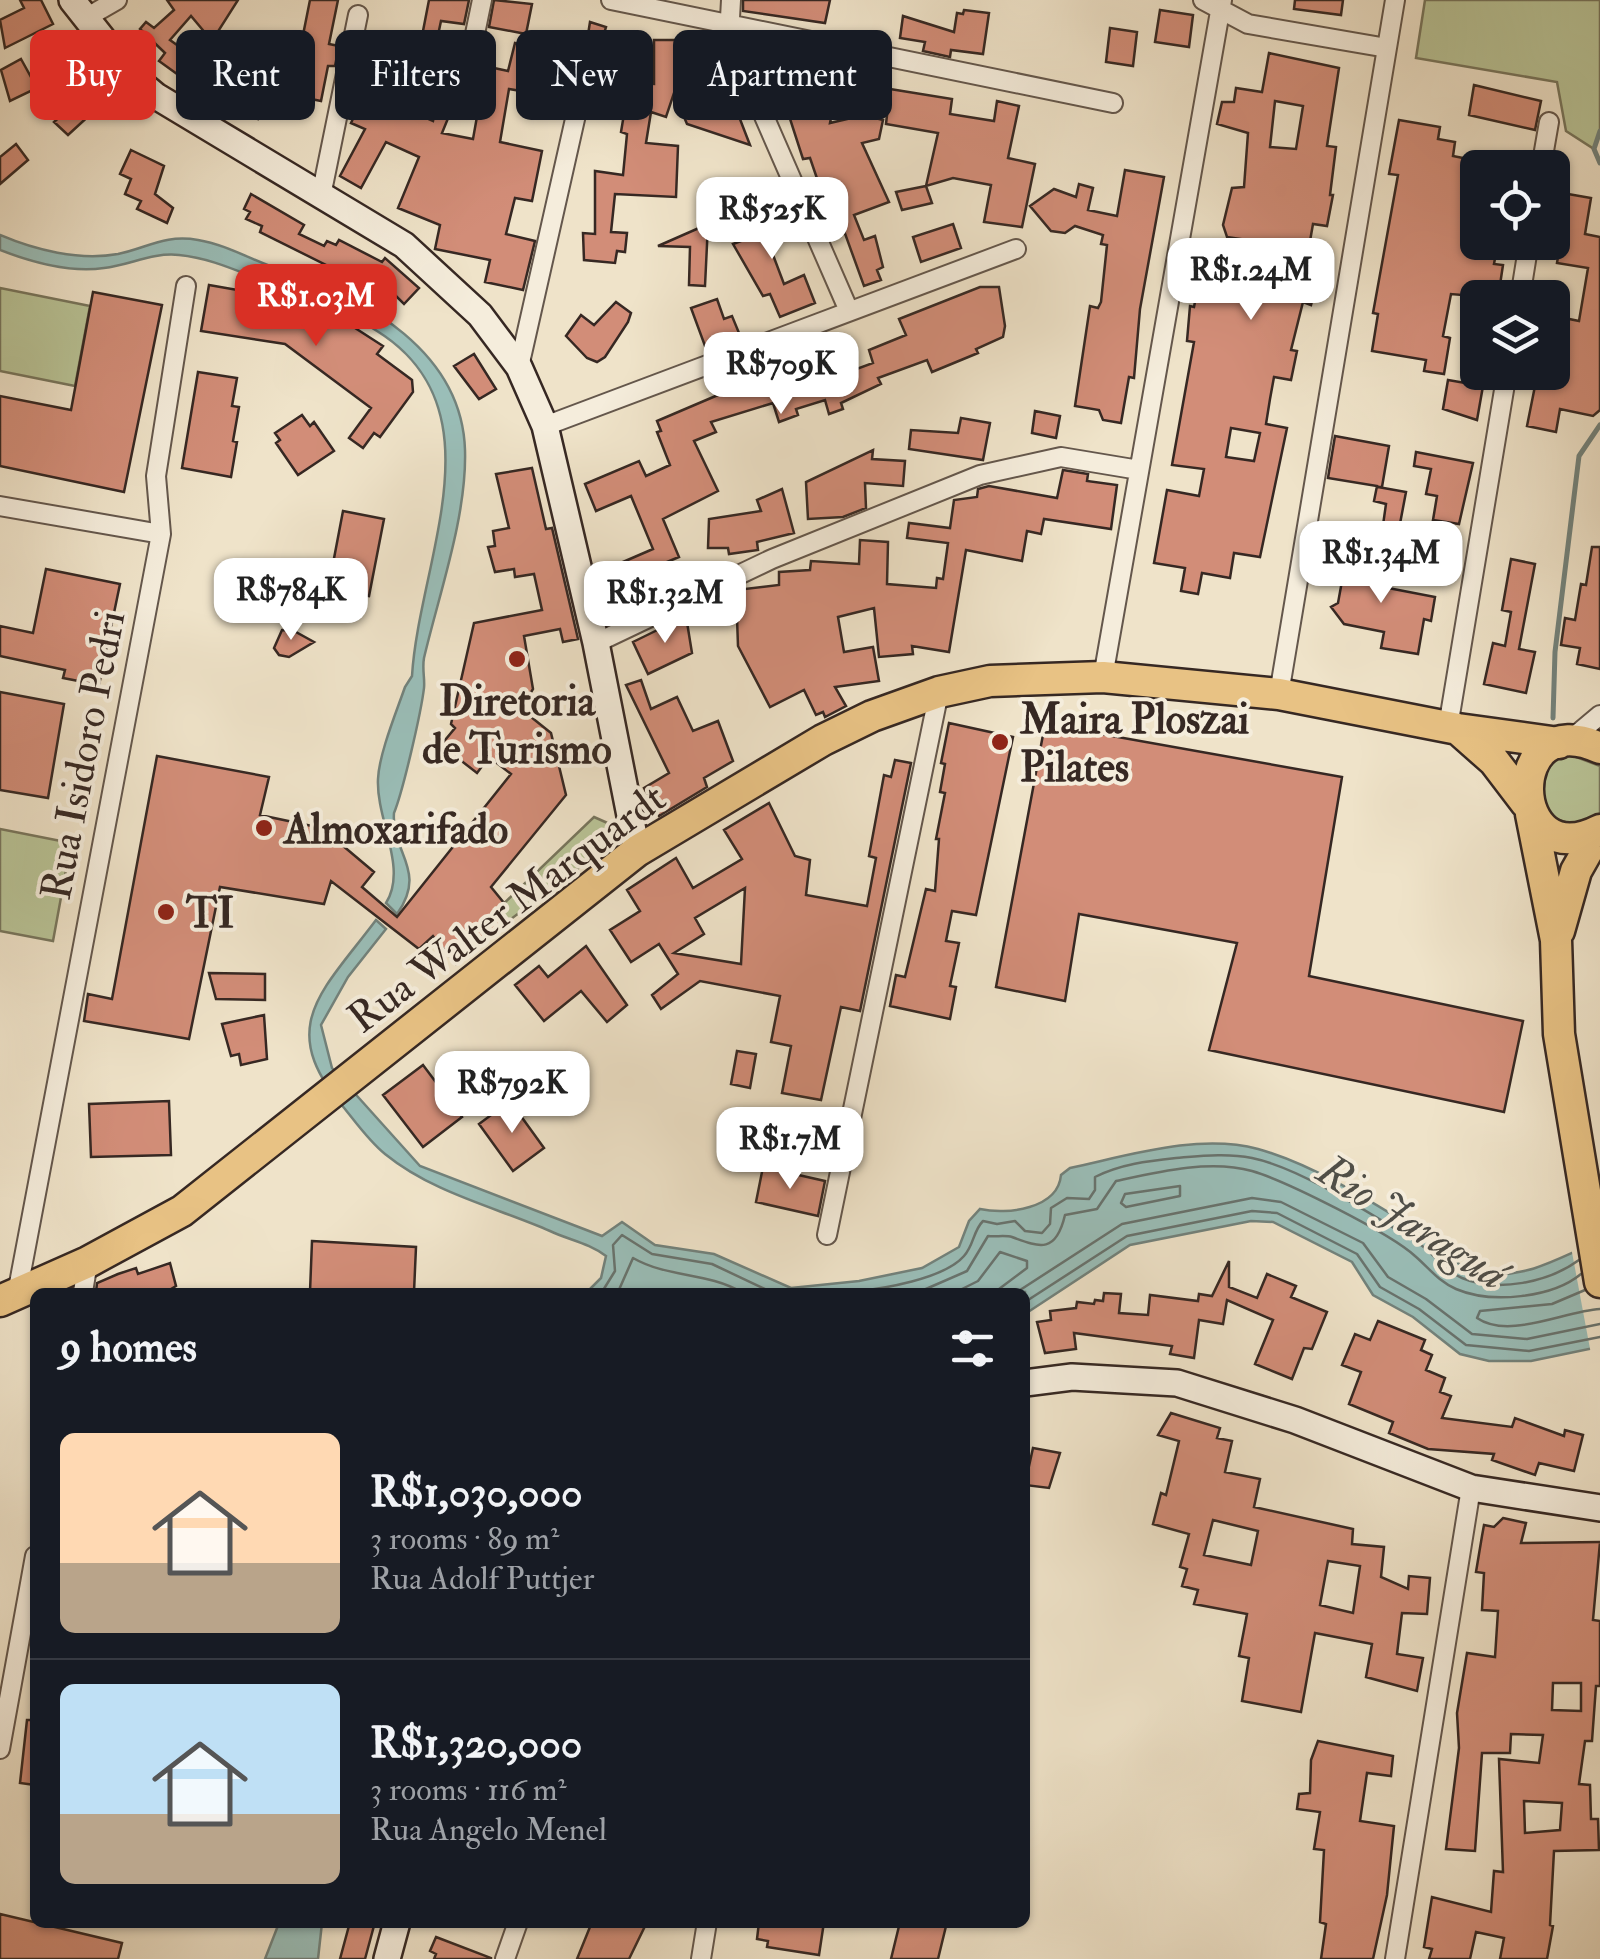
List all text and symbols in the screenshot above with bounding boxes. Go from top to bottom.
chip: Buy [30,30,156,120]
chip: Rent [176,30,315,120]
chip: Filters [335,30,496,120]
chip: New [516,30,653,120]
chip: Apartment [673,30,892,120]
map controls [1460,150,1570,390]
button: locate [1460,150,1570,260]
pin: R$525K [691,177,853,262]
text: R$525K [718,189,826,229]
pin: R$1.24M [1159,238,1343,323]
text: R$1.24M [1189,250,1313,290]
pin: R$1.03M [224,264,408,349]
text: R$1.03M [257,276,375,316]
button: layers [1460,280,1570,390]
pin: R$709K [700,332,862,417]
text: R$709K [726,344,836,384]
pin: R$1.34M [1289,521,1473,606]
text: R$1.34M [1321,533,1441,573]
pin: R$784K [210,558,372,643]
pin: R$1.32M [573,561,757,646]
text: R$784K [236,570,346,610]
text: R$1.32M [606,573,724,613]
street label: Rua Isidoro Pedri [30,606,138,905]
marker: Diretoria de Turismo [506,648,528,670]
place label: Diretoria de Turismo [422,676,612,776]
place label: Maira Ploszai Pilates [1019,694,1249,794]
marker: Maira Ploszai Pilates [989,731,1011,753]
street label: Rua Walter Marquardt [338,772,676,1045]
place label: Almoxarifado [282,804,508,856]
marker: Almoxarifado [253,817,275,839]
place label: TI [185,888,234,940]
marker: TI [155,901,177,923]
pin: R$792K [431,1051,593,1136]
text: R$792K [457,1063,567,1103]
pin: R$1.7M [709,1107,871,1192]
text: R$1.7M [738,1119,842,1159]
water label: Rio Jaraguá [1306,1142,1521,1305]
icon: filters [945,1321,1000,1376]
text: 9 homes [60,1322,197,1374]
text: R$1,030,000 [370,1467,583,1519]
icon: home [140,1473,260,1593]
text: 3 rooms · 89 m² [370,1519,559,1559]
text: Rua Adolf Puttjer [370,1559,594,1599]
text: R$1,320,000 [370,1718,582,1770]
icon: home [140,1724,260,1844]
text: 3 rooms · 116 m² [370,1770,567,1810]
text: Rua Angelo Menel [370,1810,607,1850]

